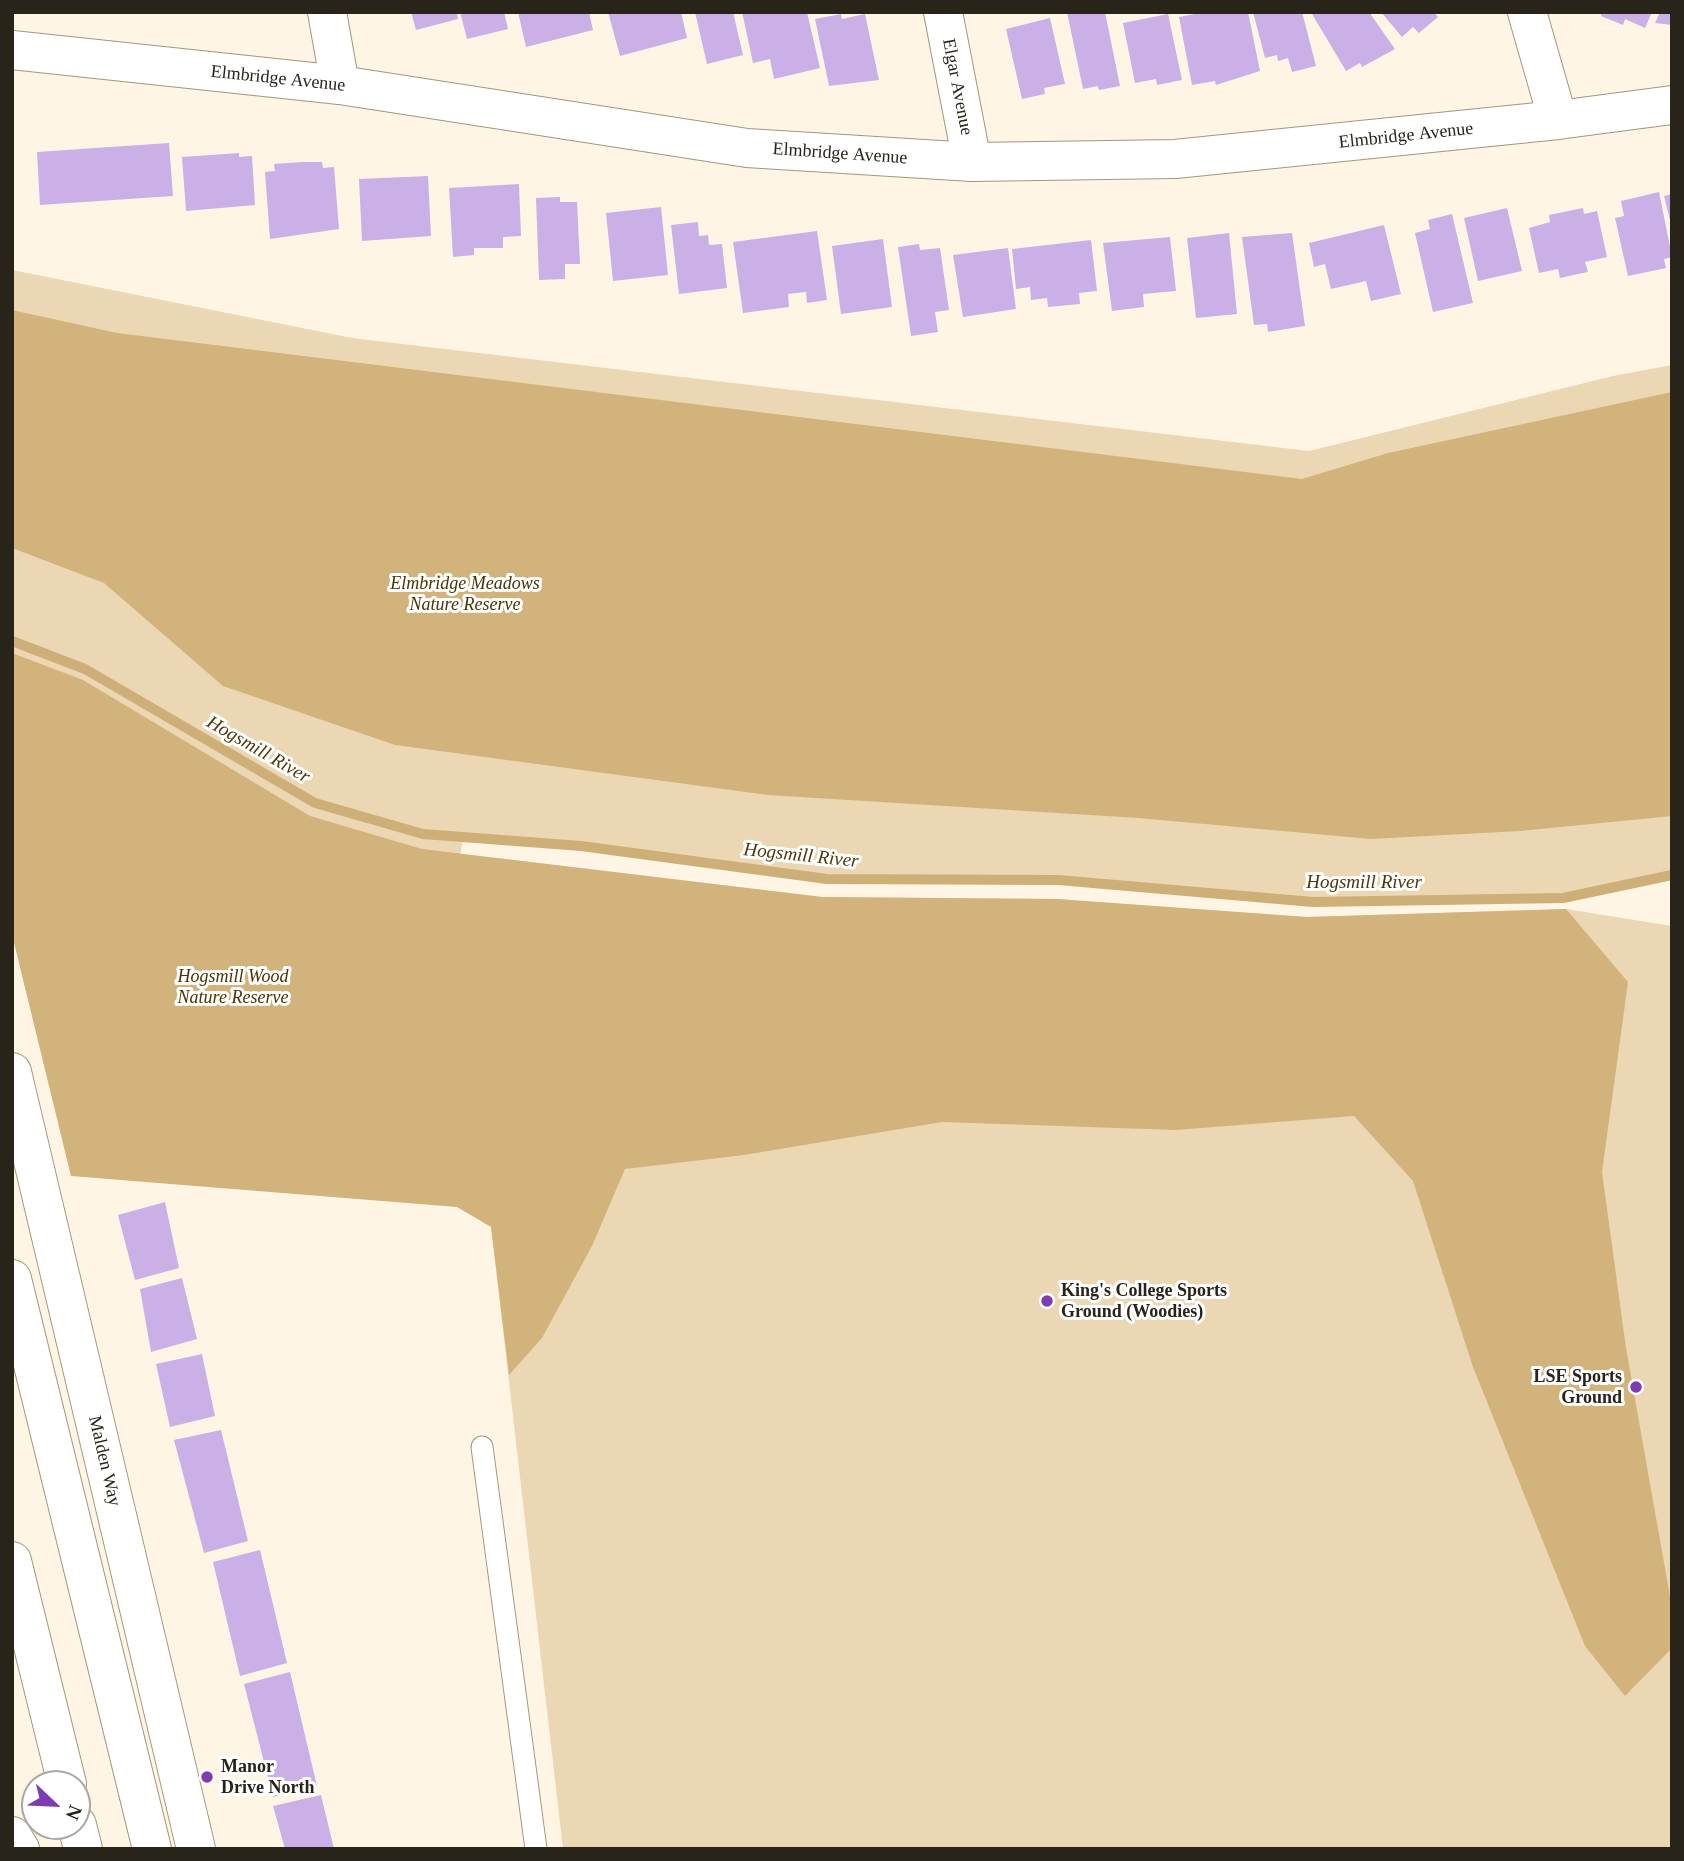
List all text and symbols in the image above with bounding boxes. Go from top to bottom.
street label: Elgar Avenue [937,37,977,137]
street label: Elmbridge Avenue [210,61,346,97]
street label: Elmbridge Avenue [1338,118,1474,154]
street label: Elmbridge Avenue [772,139,908,169]
park label: Elmbridge Meadows Nature Reserve [390,573,540,616]
water label: Hogsmill River [202,711,314,789]
water label: Hogsmill River [742,839,860,873]
water label: Hogsmill River [1306,872,1422,894]
park label: Hogsmill Wood Nature Reserve [178,966,288,1009]
place label: King's College Sports Ground (Woodies) [1061,1280,1227,1322]
marker: King's College Sports Ground (Woodies) [1039,1293,1055,1309]
place label: LSE Sports Ground [1533,1366,1622,1408]
marker: LSE Sports Ground [1628,1379,1644,1395]
street label: Malden Way [83,1414,125,1508]
place label: Manor Drive North [221,1756,314,1798]
marker: Manor Drive North [199,1769,215,1785]
north arrow [21,1770,91,1840]
text: N [62,1802,86,1823]

